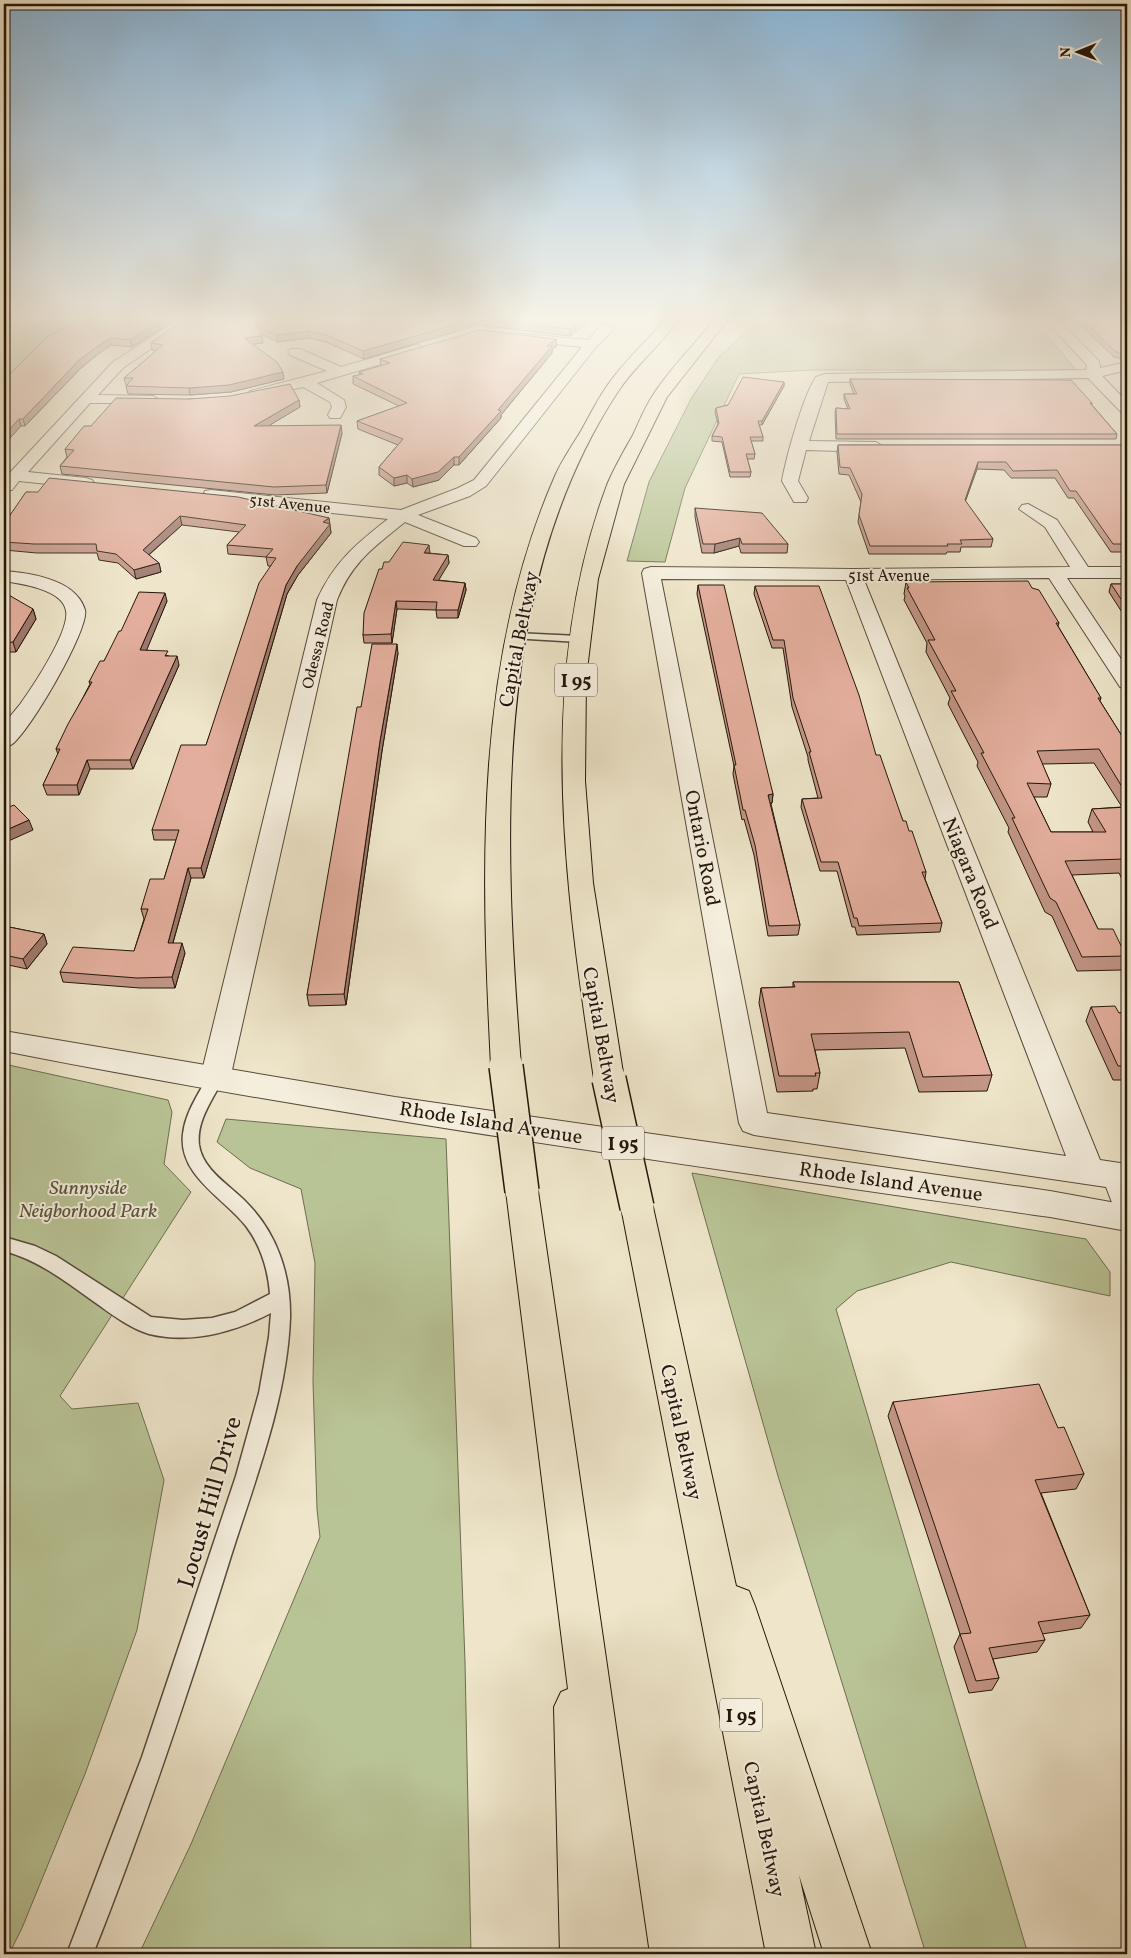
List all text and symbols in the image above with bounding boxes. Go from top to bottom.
north arrow [1054,28,1104,78]
text: N [1057,47,1076,57]
street label: 51st Avenue [248,490,332,520]
street label: 51st Avenue [848,566,930,588]
street label: Capital Beltway [493,569,547,710]
street label: Odessa Road [297,600,340,691]
road number: I 95 [555,664,597,696]
street label: Ontario Road [676,788,726,909]
street label: Niagara Road [934,814,1004,934]
street label: Capital Beltway [574,965,626,1106]
street label: Rhode Island Avenue [397,1096,584,1152]
road number: I 95 [602,1126,644,1160]
street label: Rhode Island Avenue [797,1156,984,1210]
park label: Sunnyside Neigborhood Park [19,1175,157,1226]
street label: Capital Beltway [652,1362,708,1503]
street label: Locust Hill Drive [170,1413,252,1592]
road number: I 95 [720,1698,762,1732]
street label: Capital Beltway [735,1759,791,1900]

